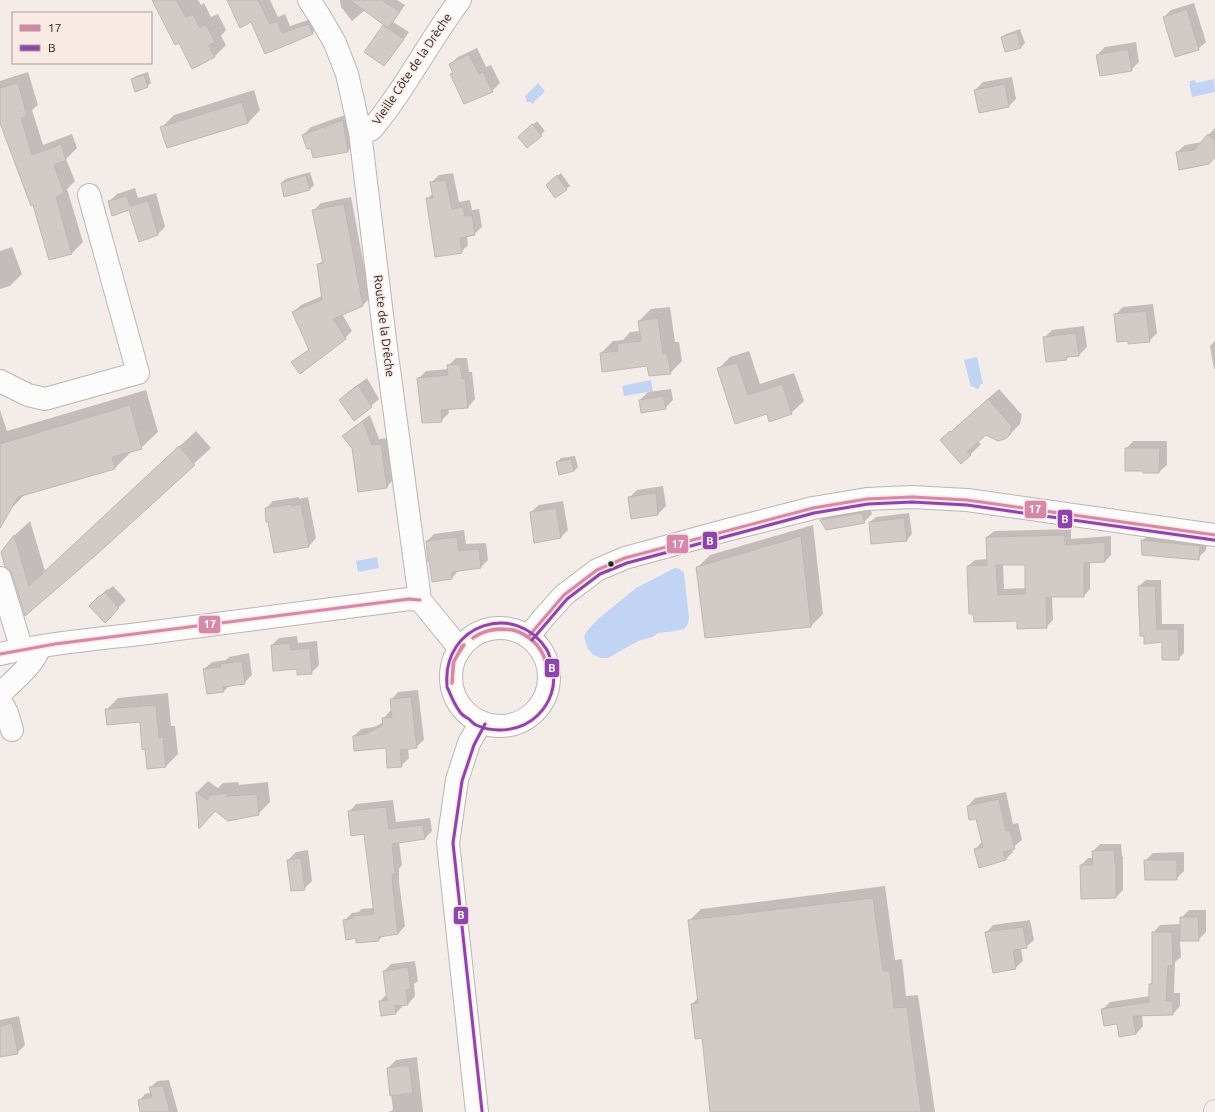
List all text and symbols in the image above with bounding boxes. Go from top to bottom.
street label: Vieille Côte de la Drèche [369,10,454,127]
legend [12,12,152,64]
text: 17 [48,21,62,34]
text: B [48,41,56,54]
street label: Route de la Drêche [372,274,397,378]
line badge: 17 [1024,500,1047,519]
text: 17 [1029,503,1041,515]
line badge: B [1057,509,1073,529]
text: B [1061,513,1069,525]
line badge: B [702,531,718,550]
line badge: 17 [666,534,689,554]
text: B [706,535,714,547]
text: 17 [672,538,684,550]
unlabelled marker [606,559,616,569]
line badge: 17 [198,615,221,634]
text: 17 [204,618,216,630]
line badge: B [544,658,560,678]
text: B [548,662,556,674]
line badge: B [453,906,469,925]
text: B [457,909,465,921]

